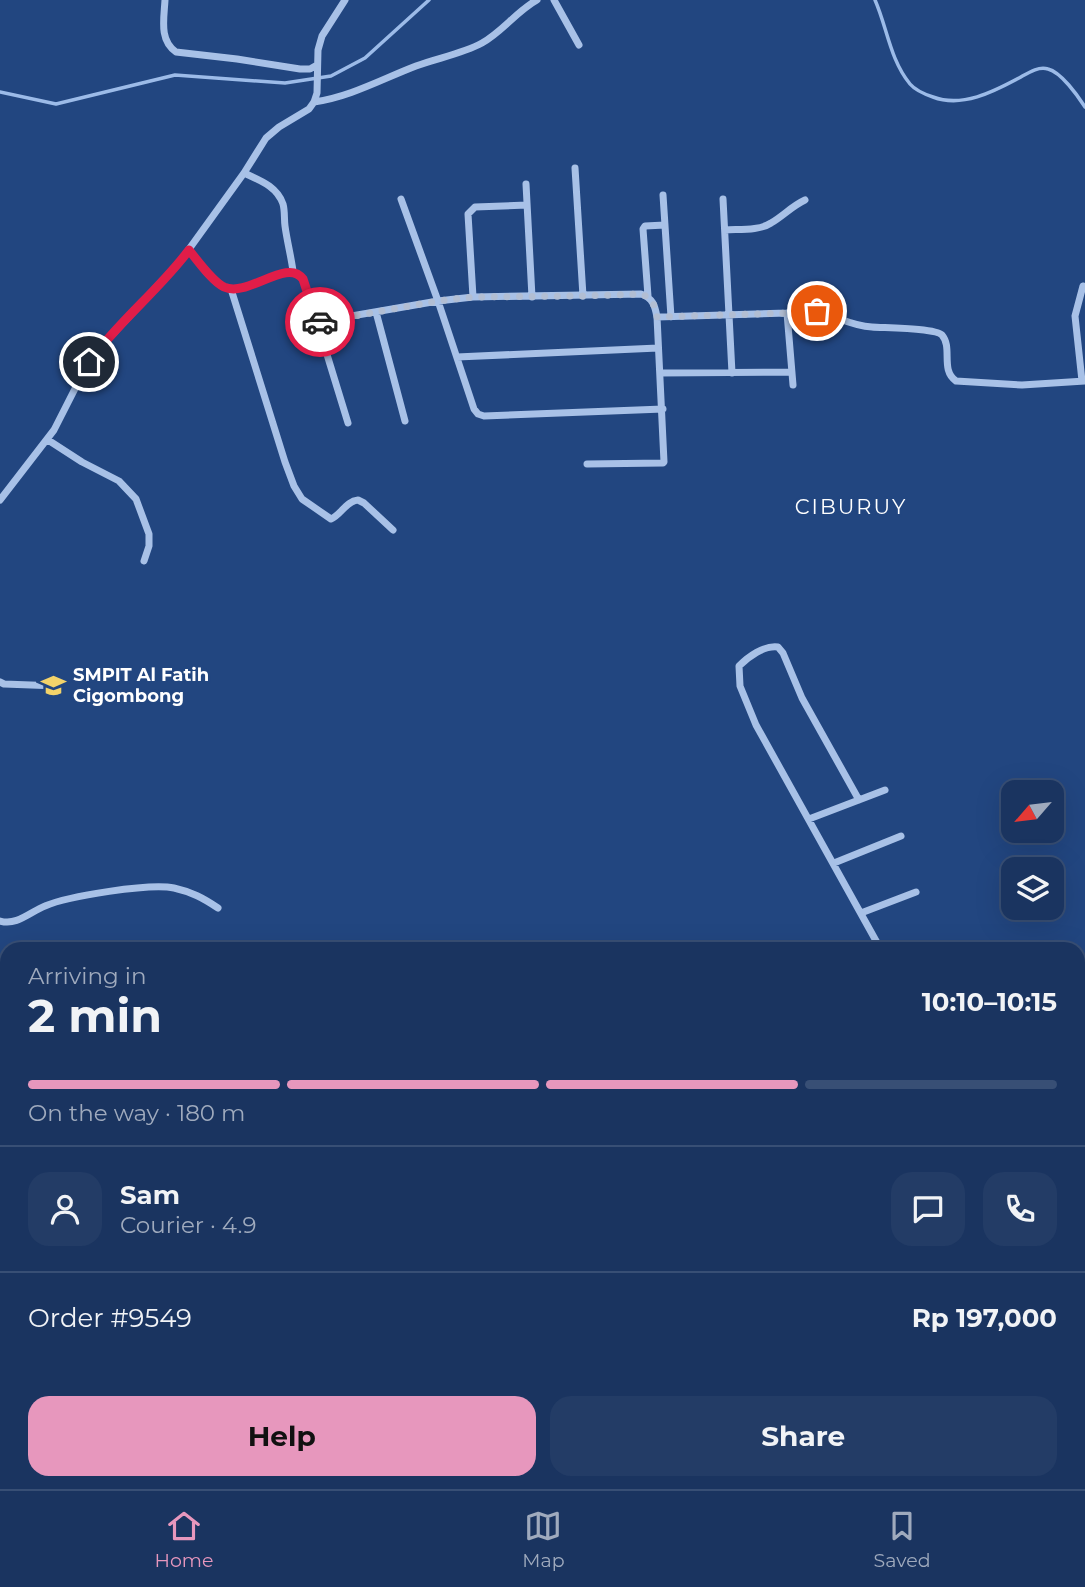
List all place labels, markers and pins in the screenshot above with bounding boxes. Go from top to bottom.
pin [787,281,847,341]
pin [59,332,119,392]
place label: SMPIT Al Fatih Cigombong [73,664,209,707]
school or university icon: SMPIT Al Fatih Cigombong [39,671,67,699]

